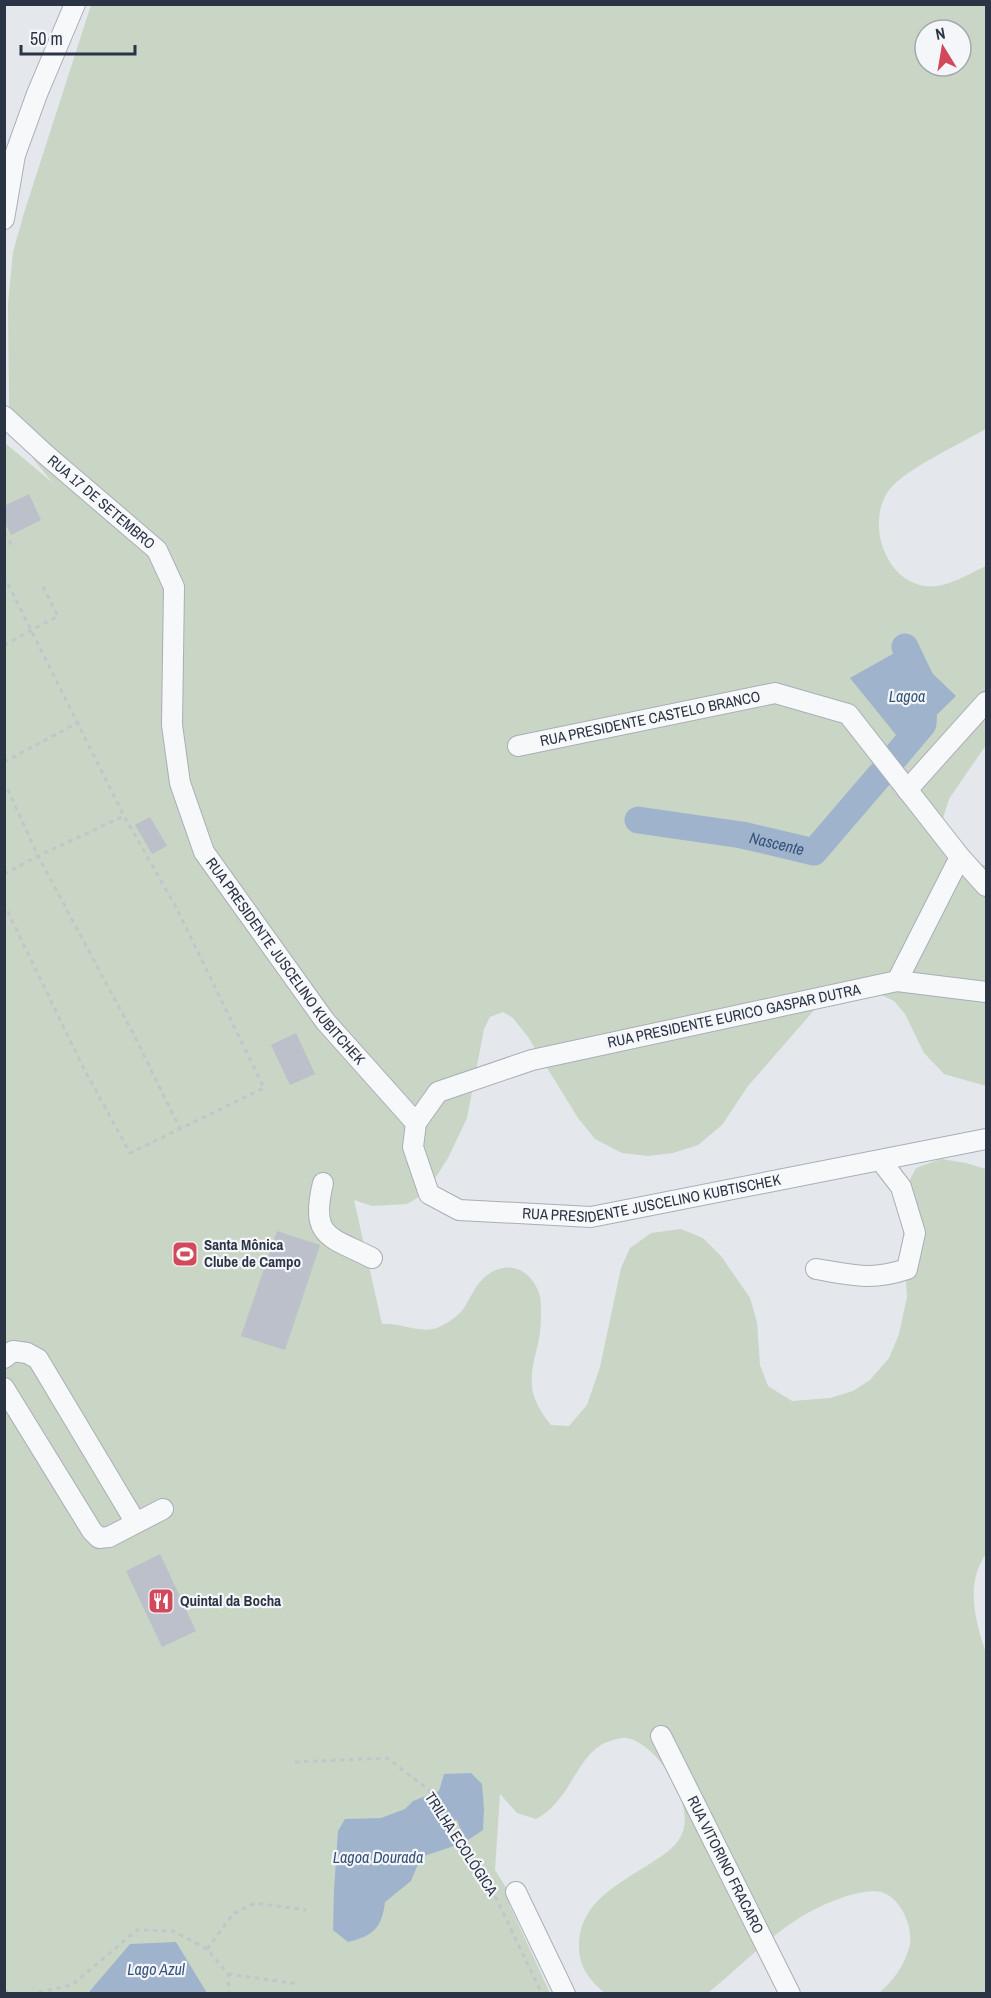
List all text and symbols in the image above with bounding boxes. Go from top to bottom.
scale bar [21,18,135,56]
north arrow [913,18,973,78]
text: N [933,22,947,45]
text: 50 m [30,26,63,51]
street label: RUA 17 DE SETEMBRO [43,450,160,554]
street label: RUA PRESIDENTE CASTELO BRANCO [538,685,762,751]
water label: Lagoa [889,685,925,707]
water label: Nascente [747,826,806,860]
street label: RUA PRESIDENTE JUSCELINO KUBITCHEK [201,853,371,1070]
street label: RUA PRESIDENTE EURICO GASPAR DUTRA [605,978,863,1053]
street label: RUA PRESIDENTE JUSCELINO KUBTISCHEK [522,1169,783,1227]
place label: Santa Mônica Clube de Campo [204,1234,301,1272]
sports icon: Santa Mônica Clube de Campo [170,1239,200,1269]
restaurant icon: Quintal da Bocha [146,1586,176,1616]
place label: Quintal da Bocha [180,1590,281,1611]
street label: TRILHA ECOLÓGICA [420,1788,503,1900]
street label: RUA VITORINO FRACARO [683,1792,769,1937]
water label: Lagoa Dourada [333,1846,423,1868]
water label: Lago Azul [127,1958,186,1980]

